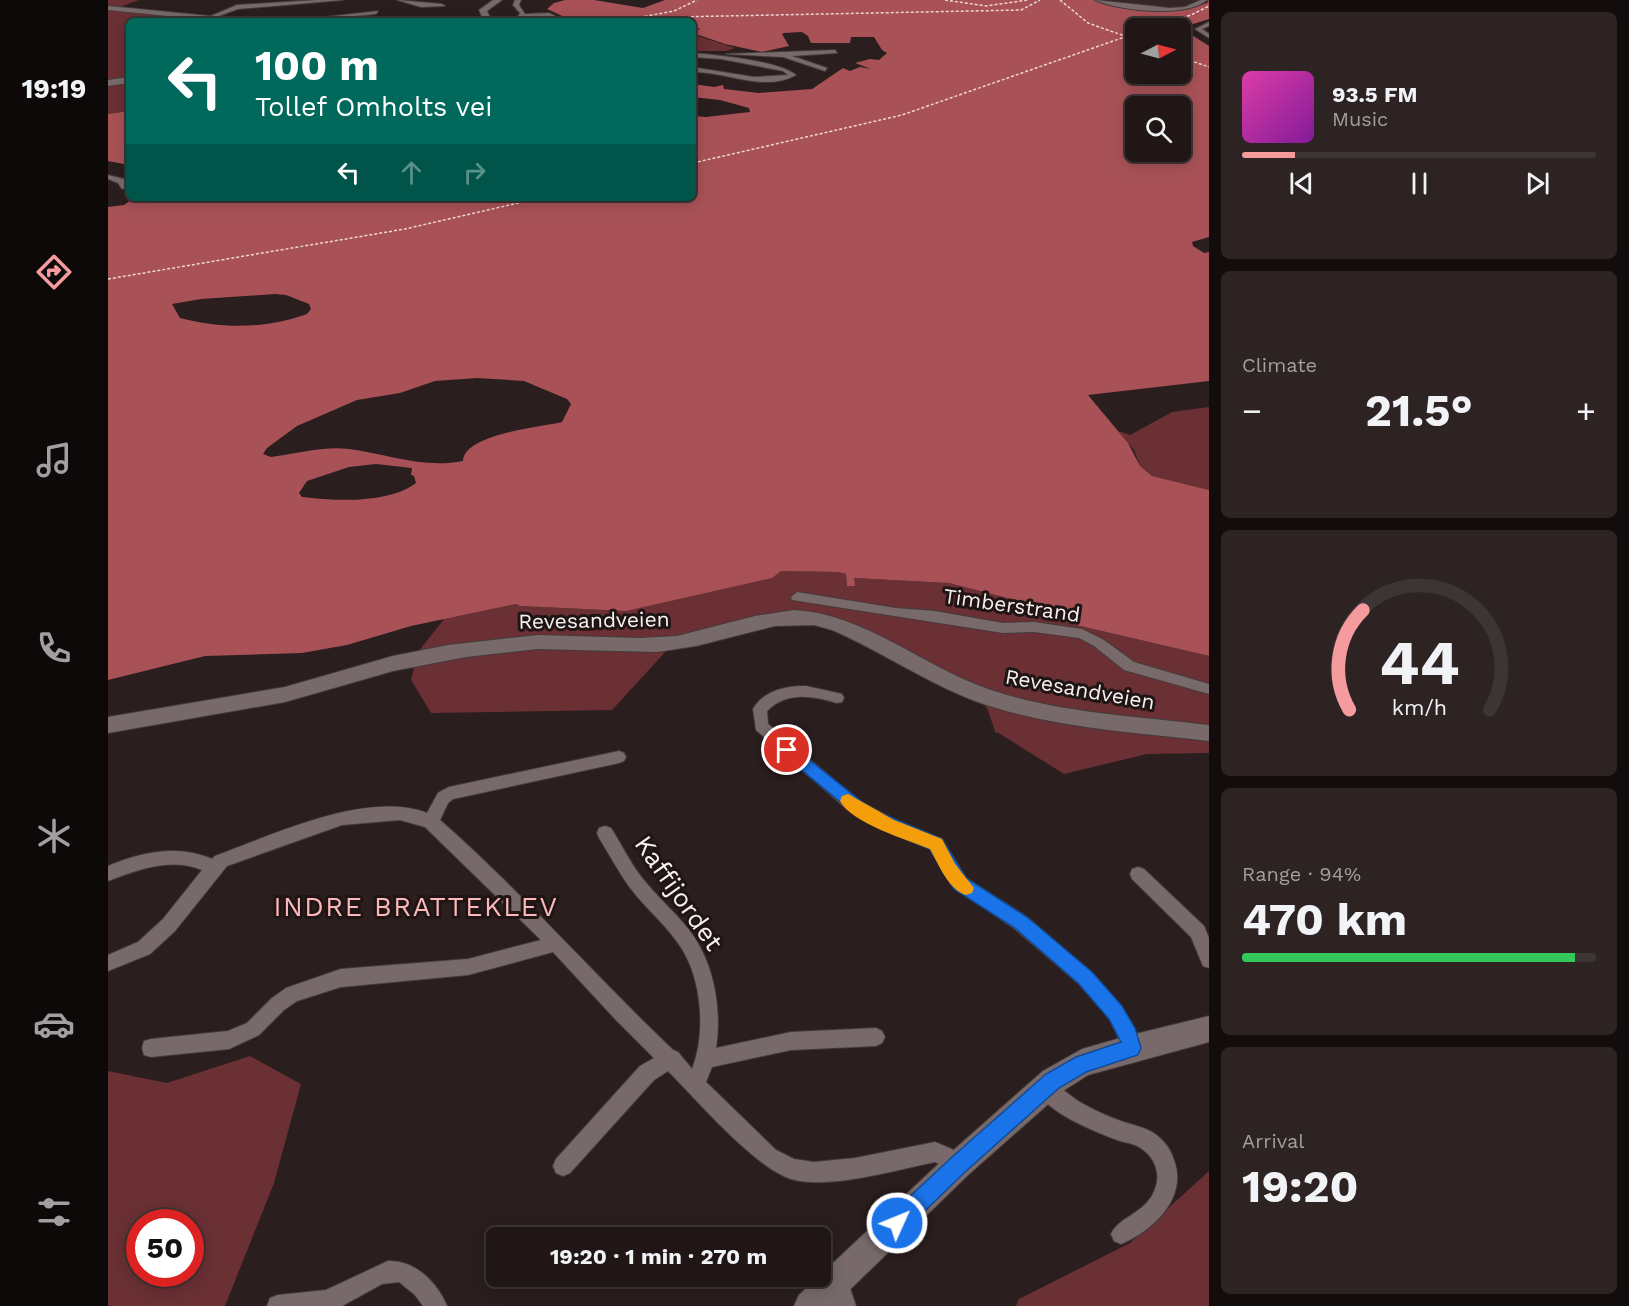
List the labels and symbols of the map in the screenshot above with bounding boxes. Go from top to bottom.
north arrow [1125,18,1191,84]
street label: Timberstrand [942,583,1082,627]
street label: Revesandveien [518,606,670,634]
street label: Revesandveien [1003,664,1157,714]
pin [761,724,812,775]
street label: Kaffijordet [629,830,730,956]
district label: INDRE BRATTEKLEV [273,891,559,923]
position arrow [865,1191,929,1255]
speed limit sign: 50 [126,1209,204,1287]

